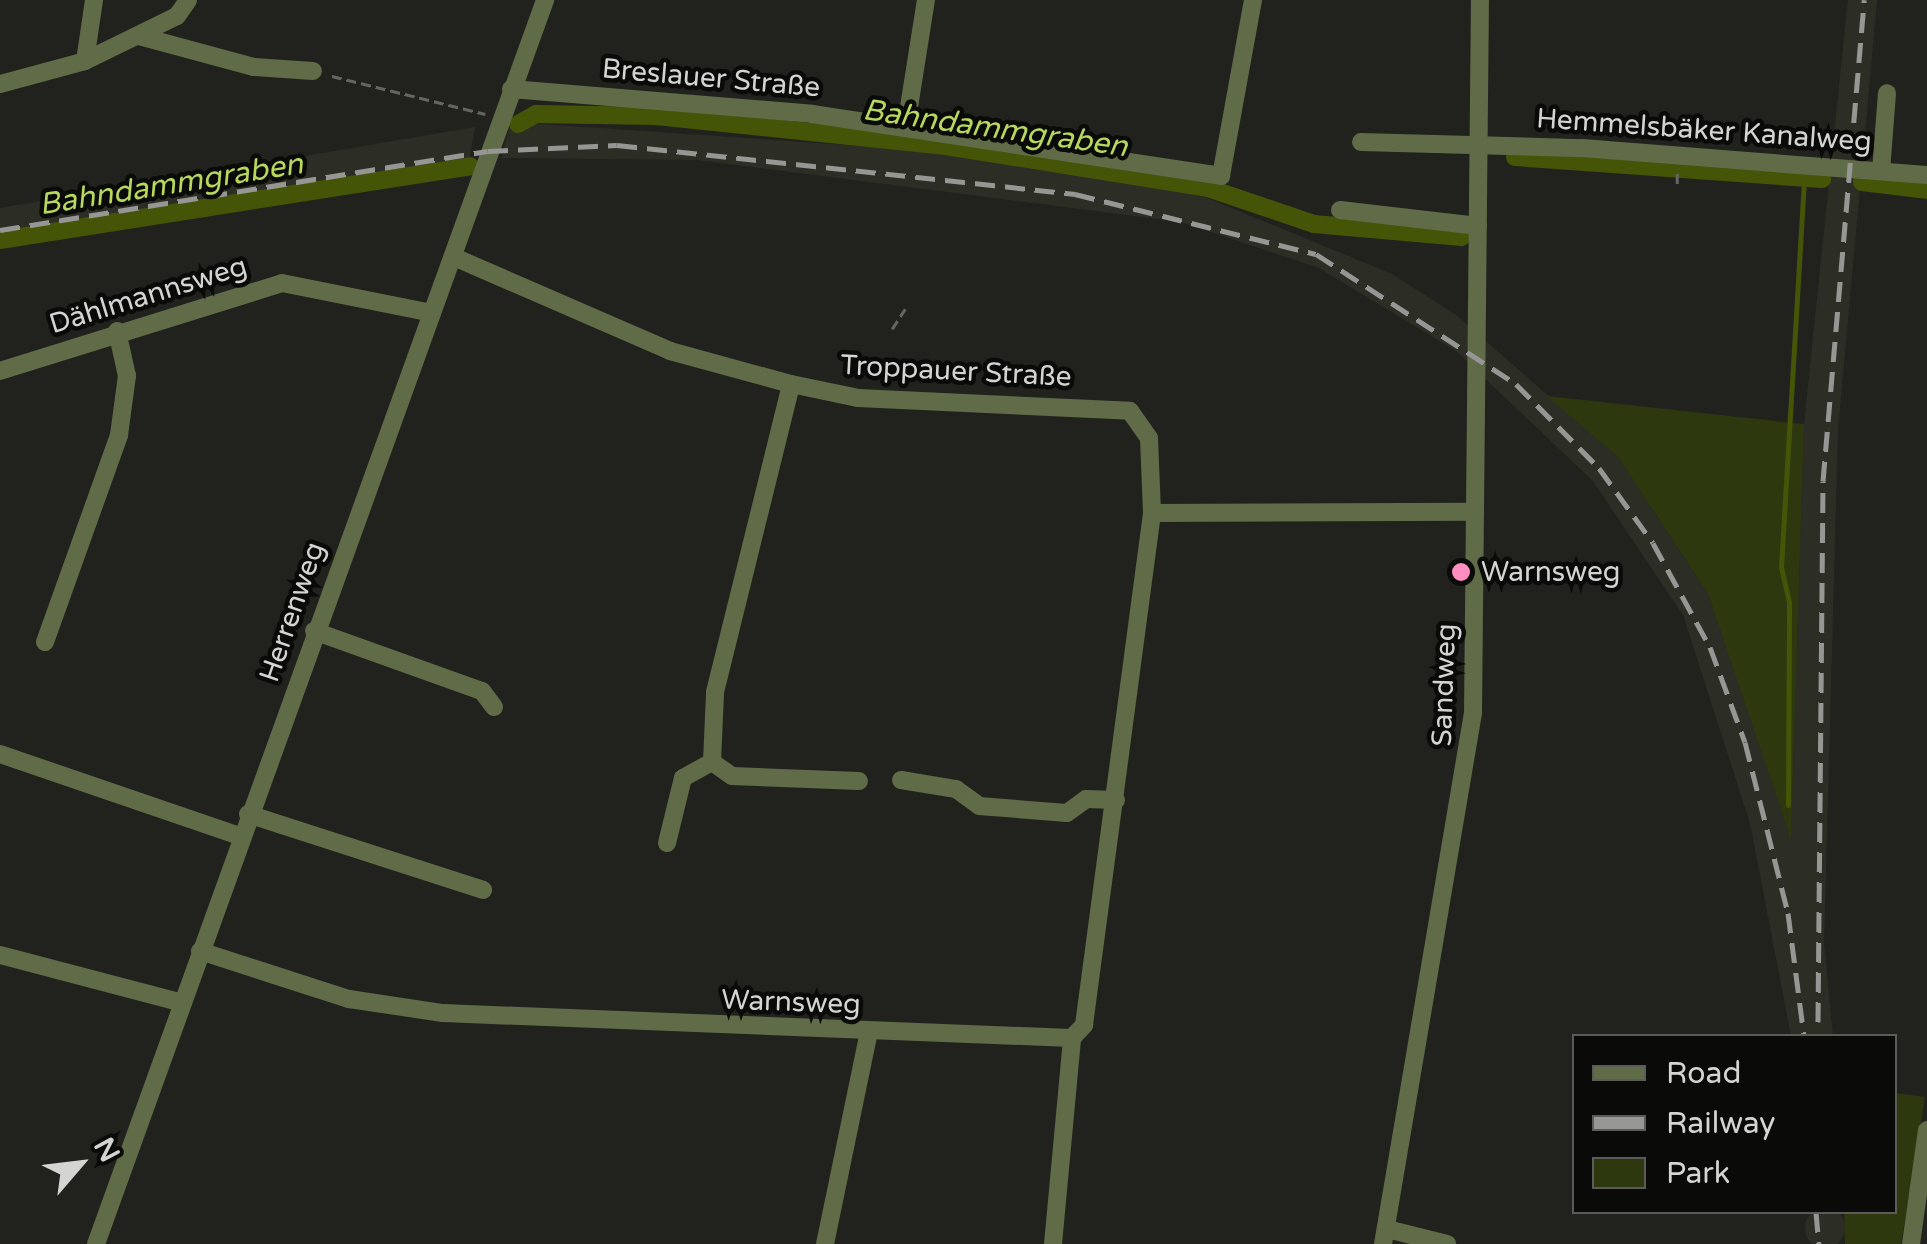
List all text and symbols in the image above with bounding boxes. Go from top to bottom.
street label: Breslauer Straße [600,52,822,104]
water label: Bahndammgraben [861,93,1129,165]
street label: Hemmelsbäker Kanalweg [1535,102,1873,158]
water label: Bahndammgraben [37,146,305,224]
street label: Dählmannsweg [45,249,251,341]
street label: Troppauer Straße [840,348,1072,394]
street label: Herrenweg [252,538,332,686]
place label: Warnsweg [1481,555,1621,589]
marker: Warnsweg [1450,561,1472,583]
street label: Sandweg [1425,623,1463,747]
street label: Warnsweg [721,983,861,1021]
legend [1572,1034,1897,1214]
text: Road [1666,1055,1741,1092]
text: Railway [1666,1105,1775,1142]
north arrow [30,1114,130,1214]
text: N [86,1132,127,1168]
text: Park [1666,1155,1730,1192]

